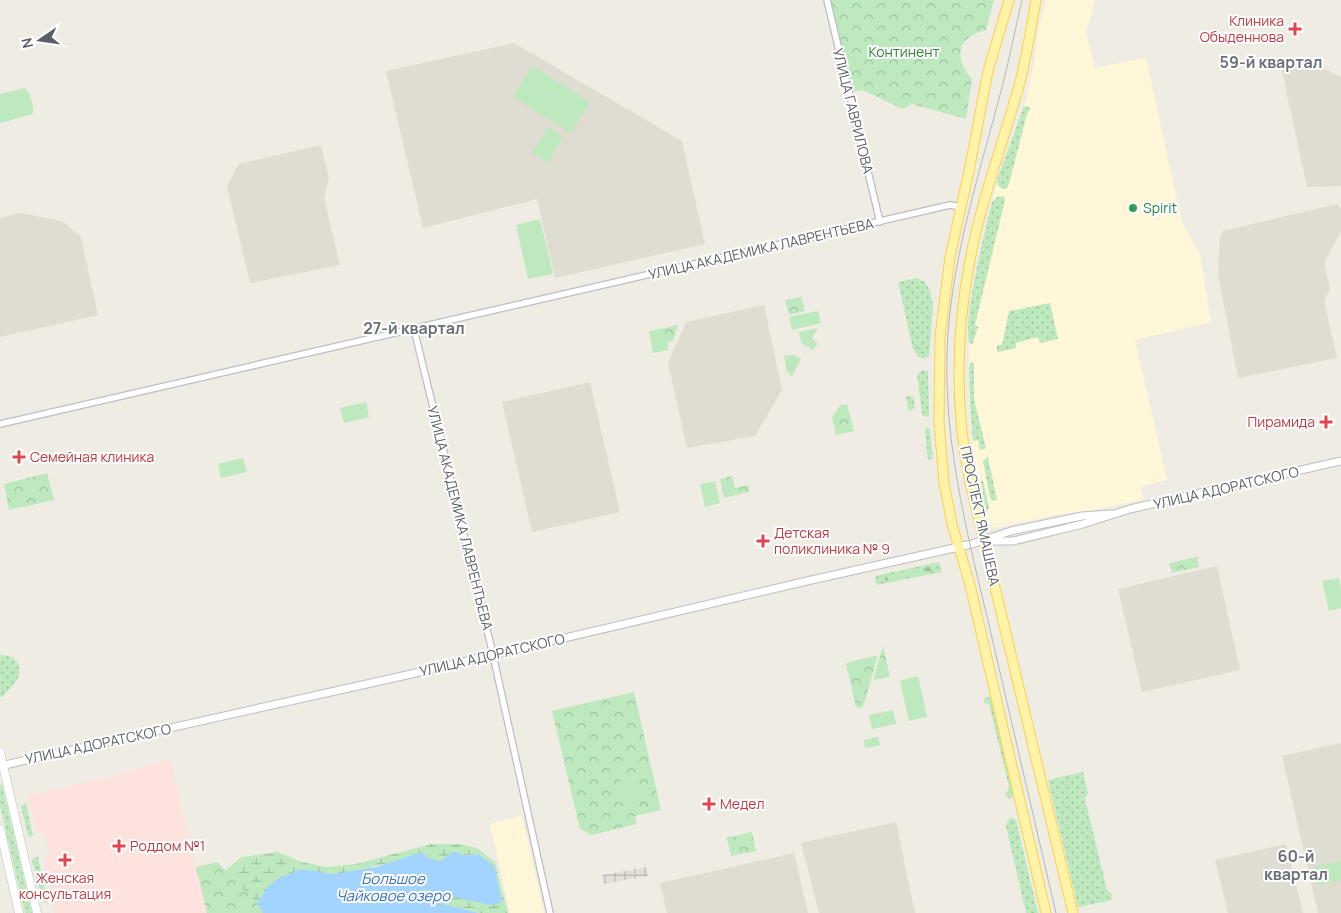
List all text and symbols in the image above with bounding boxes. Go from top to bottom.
place label: Клиника Обыденнова [1200,11,1284,46]
north arrow [15,15,65,65]
marker: Клиника Обыденнова [1288,22,1302,36]
text: N [16,36,37,50]
park label: Континент [868,42,940,61]
street label: УЛИЦА ГАВРИЛОВА [829,46,878,176]
district label: 59-й квартал [1220,51,1322,73]
place label: Spirit [1143,198,1178,217]
marker: Spirit [1127,202,1139,214]
street label: УЛИЦА АКАДЕМИКА ЛАВРЕНТЬЕВА [646,213,876,284]
district label: 27-й квартал [363,317,465,339]
street label: УЛИЦА АКАДЕМИКА ЛАВРЕНТЬЕВА [423,404,498,632]
place label: Пирамида [1247,412,1315,431]
marker: Пирамида [1319,415,1333,429]
street label: ПРОСПЕКТ ЯМАШЕВА [956,444,1005,588]
place label: Семейная клиника [30,447,154,466]
marker: Семейная клиника [12,450,26,464]
street label: УЛИЦА АДОРАТСКОГО [1151,462,1300,514]
place label: Детская поликлиника № 9 [774,523,890,558]
marker: Детская поликлиника № 9 [756,534,770,548]
street label: УЛИЦА АДОРАТСКОГО [417,629,566,681]
street label: УЛИЦА АДОРАТСКОГО [23,719,173,768]
place label: Медел [720,794,765,813]
marker: Медел [702,797,716,811]
place label: Роддом №1 [130,836,205,855]
marker: Роддом №1 [112,839,126,853]
district label: 60-й квартал [1264,845,1328,885]
marker: Женская консультация [58,853,72,867]
place label: Женская консультация [19,868,111,903]
water label: Большое Чайковое озеро [336,868,451,906]

